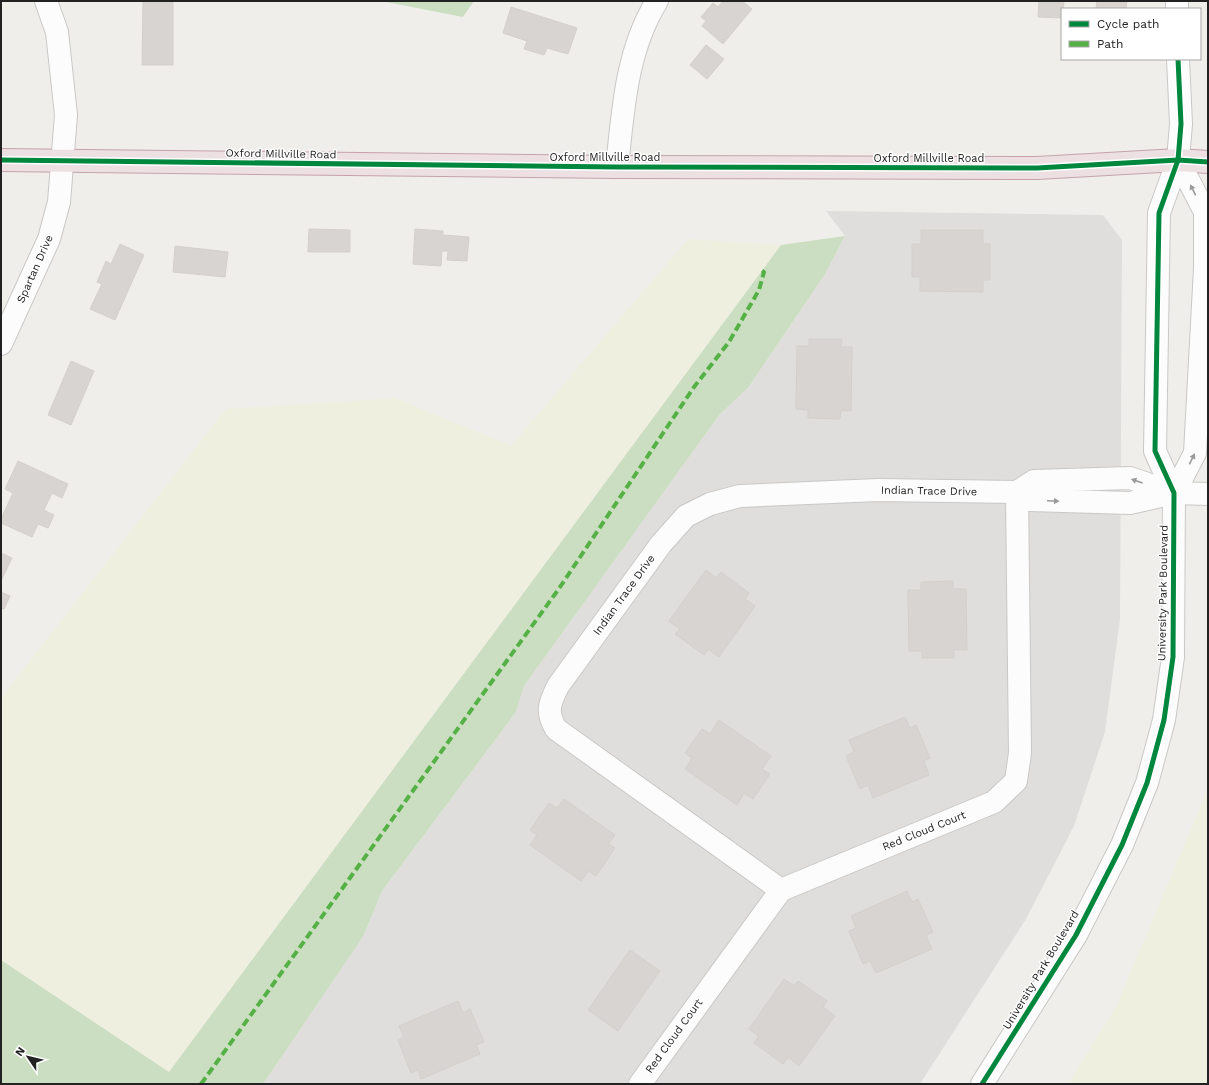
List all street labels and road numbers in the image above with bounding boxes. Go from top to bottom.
street label: Oxford Millville Road [225,147,337,161]
street label: Oxford Millville Road [550,151,660,164]
street label: Oxford Millville Road [874,152,984,165]
street label: Spartan Drive [14,233,56,305]
street label: Indian Trace Drive [881,484,977,498]
street label: University Park Boulevard [1155,525,1171,661]
street label: Indian Trace Drive [590,552,658,638]
street label: Red Cloud Court [880,808,968,854]
street label: University Park Boulevard [1000,908,1082,1032]
street label: Red Cloud Court [643,996,706,1076]

